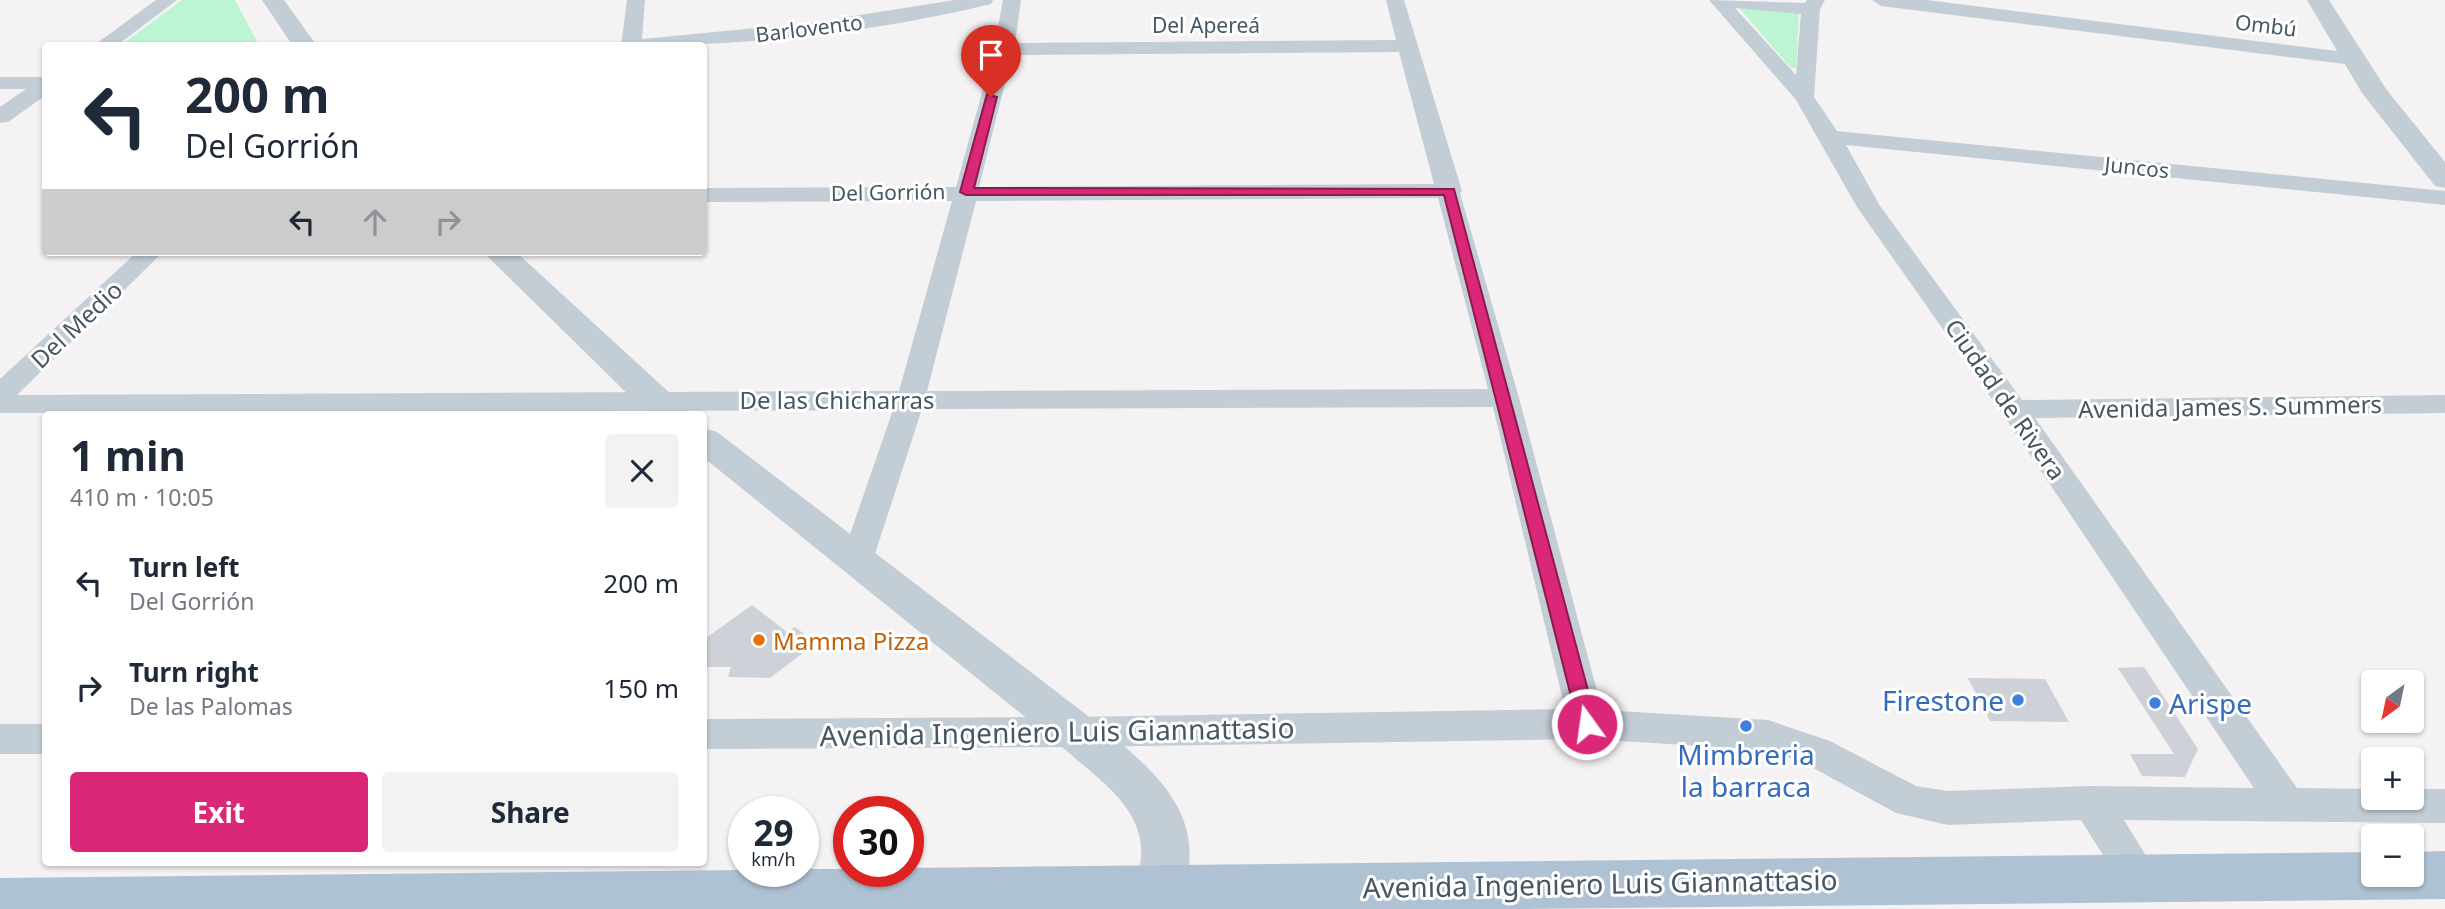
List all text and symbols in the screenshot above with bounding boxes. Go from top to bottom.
street label: Ombú [2234,7,2298,43]
street label: Barlovento [754,8,864,48]
street label: Del Apereá [1152,11,1260,39]
pin [961,25,1021,97]
icon: arrive [972,36,1010,74]
text: 200 m [185,61,330,127]
icon: left [70,70,161,161]
text: Del Gorrión [185,124,359,167]
street label: Juncos [2101,149,2171,184]
street label: Del Gorrión [831,177,945,207]
icon: left [283,203,321,241]
icon: ahead [356,203,394,241]
icon: right [429,203,467,241]
street label: Del Medio [23,273,129,375]
street label: Ciudad de Rivera [1938,312,2074,486]
street label: De las Chicharras [740,383,935,416]
street label: Avenida James S. Summers [2078,387,2382,425]
text: 1 min [70,426,186,483]
button: close [605,434,679,508]
text: 410 m · 10:05 [70,481,214,513]
text: Turn left [129,549,240,585]
icon: left [70,564,108,602]
text: 200 m [603,565,679,601]
text: Del Gorrión [129,585,254,617]
place label: Mamma Pizza [773,624,930,657]
marker: Mamma Pizza [751,632,767,648]
text: Turn right [129,654,259,690]
icon: right [70,669,108,707]
text: 150 m [603,670,679,706]
north arrow [2361,670,2424,733]
map controls [2361,670,2424,887]
place label: Firestone [1882,681,2004,719]
place label: Arispe [2169,684,2252,722]
position arrow [1550,687,1624,761]
text: De las Palomas [129,690,293,722]
marker: Firestone [2010,692,2026,708]
marker: Arispe [2147,695,2163,711]
street label: Avenida Ingeniero Luis Giannattasio [819,708,1295,754]
marker: Mimbreria la barraca [1738,718,1754,734]
place label: Mimbreria la barraca [1677,735,1815,805]
button: + [2361,747,2424,810]
button: Exit [70,772,368,852]
button: Share [382,772,679,852]
speed limit sign: 30 [833,796,924,887]
text: 29 [753,809,794,856]
button: − [2361,824,2424,887]
text: km/h [751,847,796,871]
street label: Avenida Ingeniero Luis Giannattasio [1362,860,1838,906]

